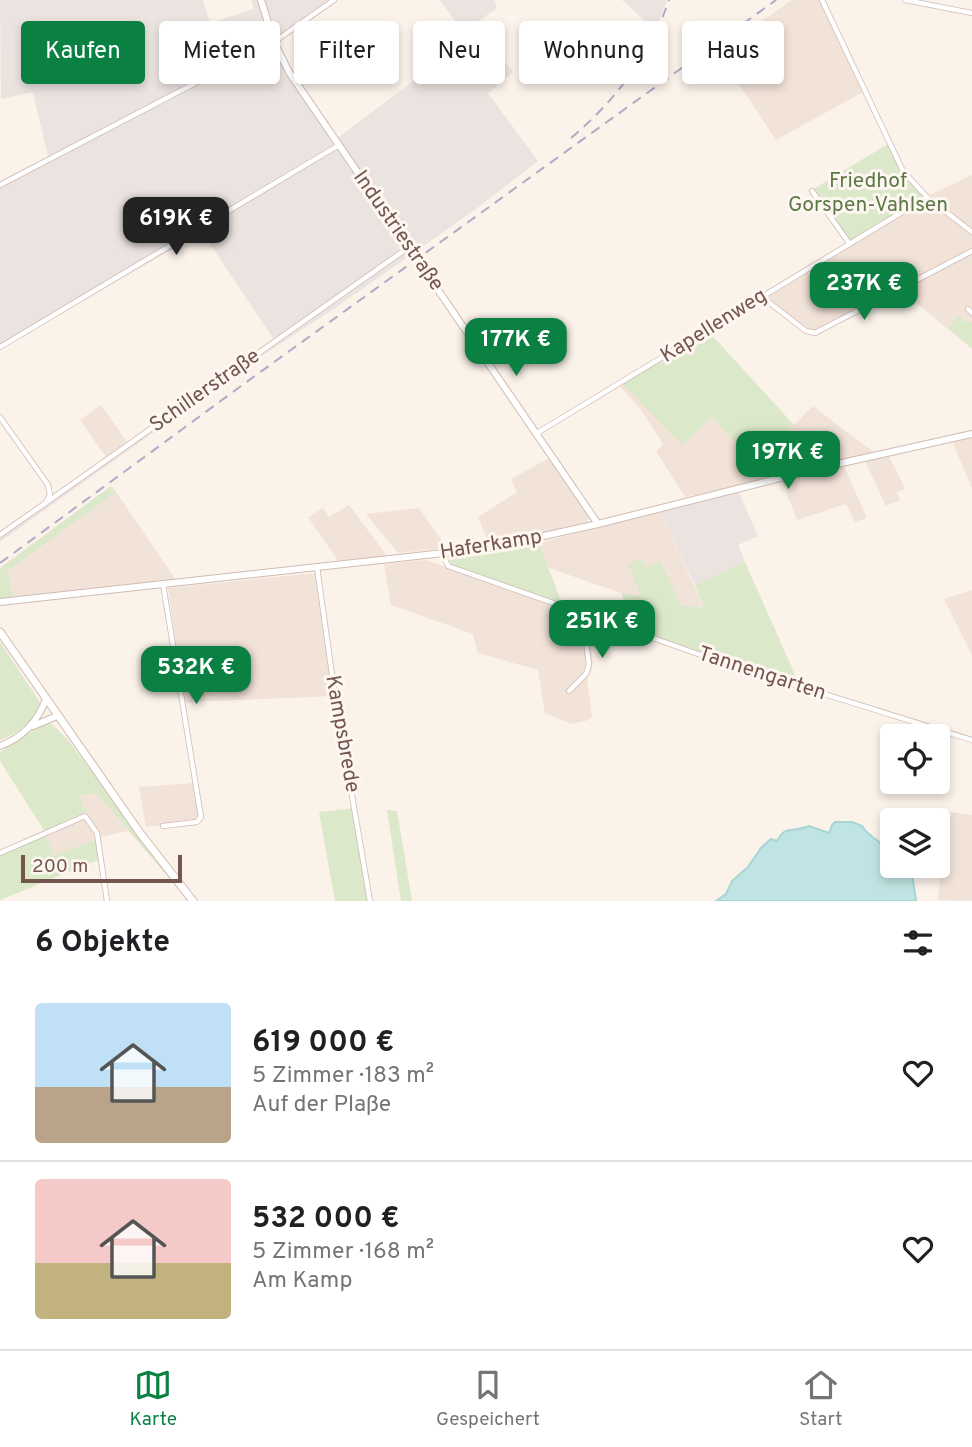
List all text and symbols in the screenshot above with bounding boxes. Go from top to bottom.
chip: Kaufen [21,21,145,84]
chip: Mieten [159,21,280,84]
chip: Filter [294,21,399,84]
chip: Neu [413,21,505,84]
chip: Wohnung [519,21,668,84]
chip: Haus [682,21,784,84]
street label: Industriestraße [346,165,450,297]
park label: Friedhof Gorspen-Vahlsen [788,168,948,219]
pin: 619K € [119,198,233,257]
text: 619K € [139,205,213,234]
pin: 237K € [807,262,921,322]
text: 237K € [826,270,902,299]
street label: Kapellenweg [656,283,772,369]
pin: 177K € [459,318,573,378]
text: 177K € [481,326,551,355]
street label: Schillerstraße [145,343,265,439]
pin: 197K € [731,432,845,491]
text: 197K € [752,439,824,468]
street label: Haferkamp [438,524,544,566]
pin: 251K € [545,600,659,660]
text: 251K € [565,608,639,637]
street label: Tannengarten [695,641,829,707]
pin: 532K € [139,646,253,706]
text: 532K € [157,654,235,683]
street label: Kampsbrede [318,673,366,795]
map controls [880,724,950,878]
button: locate [880,724,950,794]
button: layers [880,808,950,878]
scale bar [21,852,182,884]
text: 200 m [32,855,88,879]
icon: filters [899,924,937,962]
text: 6 Objekte [35,925,170,962]
text: 619 000 € [252,1025,394,1062]
icon: home [91,1031,175,1115]
icon: heart [899,1054,937,1092]
text: 5 Zimmer · 183 m² [252,1062,434,1091]
text: Auf der Plaße [252,1091,391,1120]
text: 532 000 € [252,1201,400,1238]
icon: home [91,1207,175,1291]
icon: heart [899,1230,937,1268]
text: 5 Zimmer · 168 m² [252,1238,434,1267]
text: Am Kamp [252,1267,353,1296]
tab: Karte [130,1366,177,1432]
tab: Gespeichert [436,1366,540,1432]
tab: Start [799,1366,842,1432]

